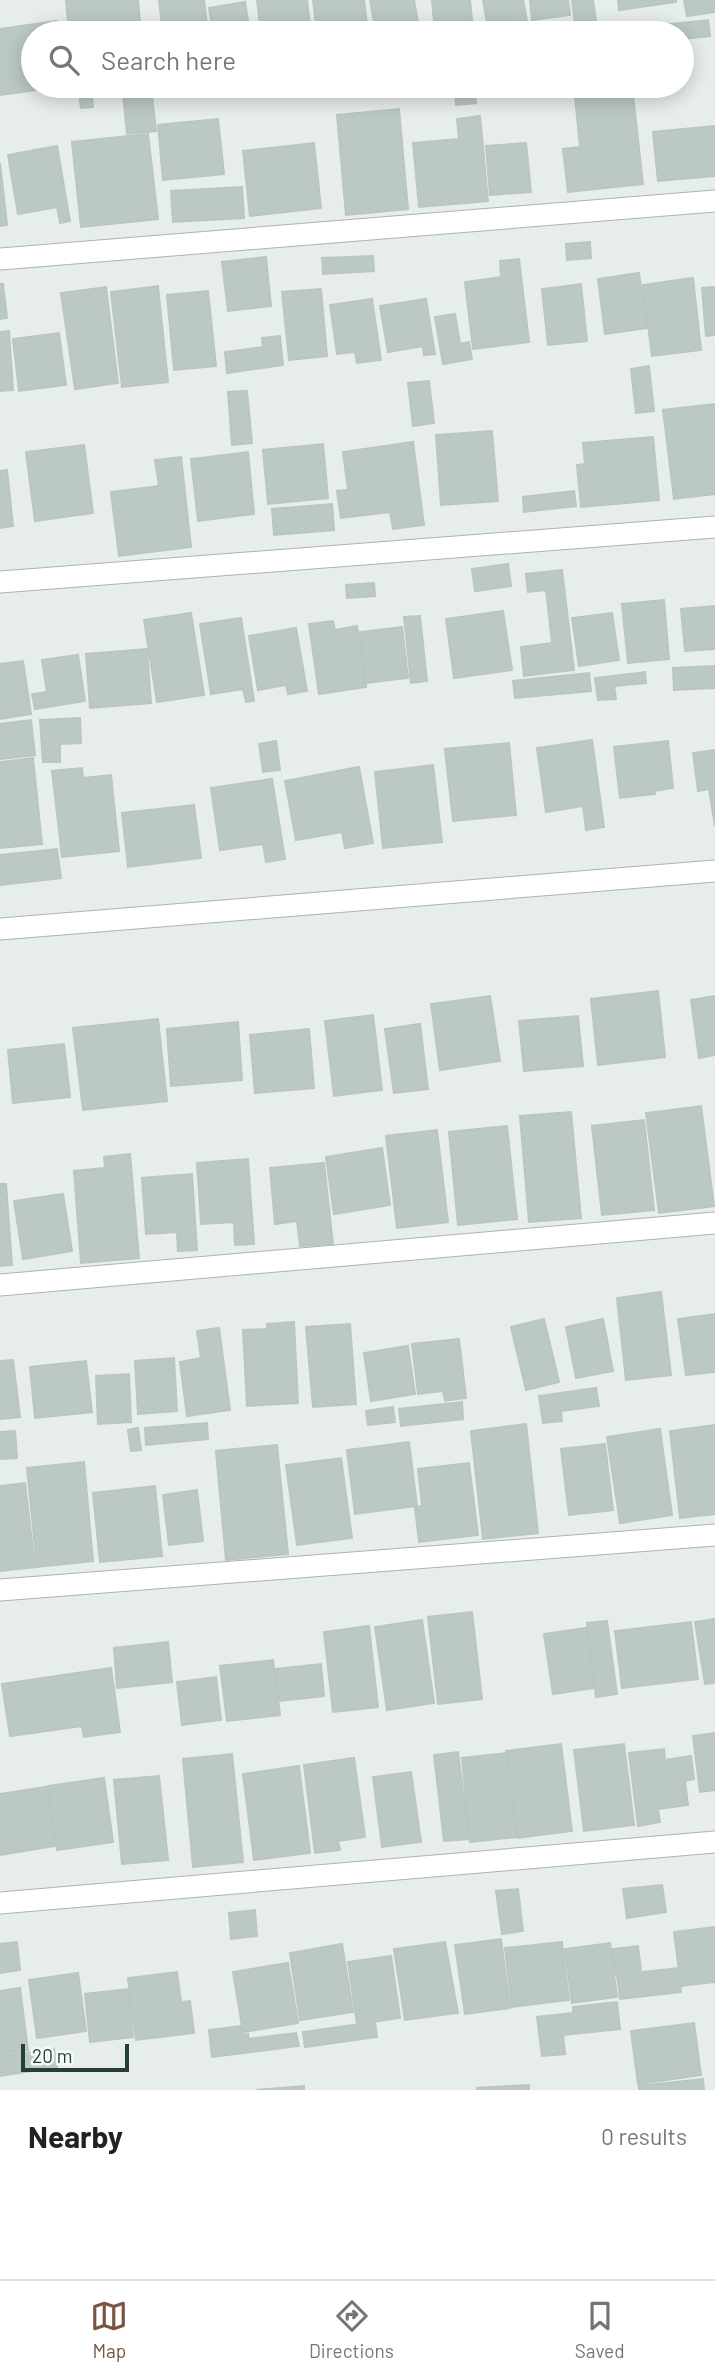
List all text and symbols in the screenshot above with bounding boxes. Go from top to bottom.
search box [21,21,694,98]
icon: search [45,41,83,79]
text: Search here [101,44,236,75]
scale bar [21,2041,130,2073]
text: 20 m [32,2044,72,2067]
text: Nearby [28,2118,123,2154]
text: 0 results [601,2122,687,2150]
tab: Map [90,2297,128,2362]
tab: Directions [309,2297,394,2362]
tab: Saved [575,2297,625,2362]

